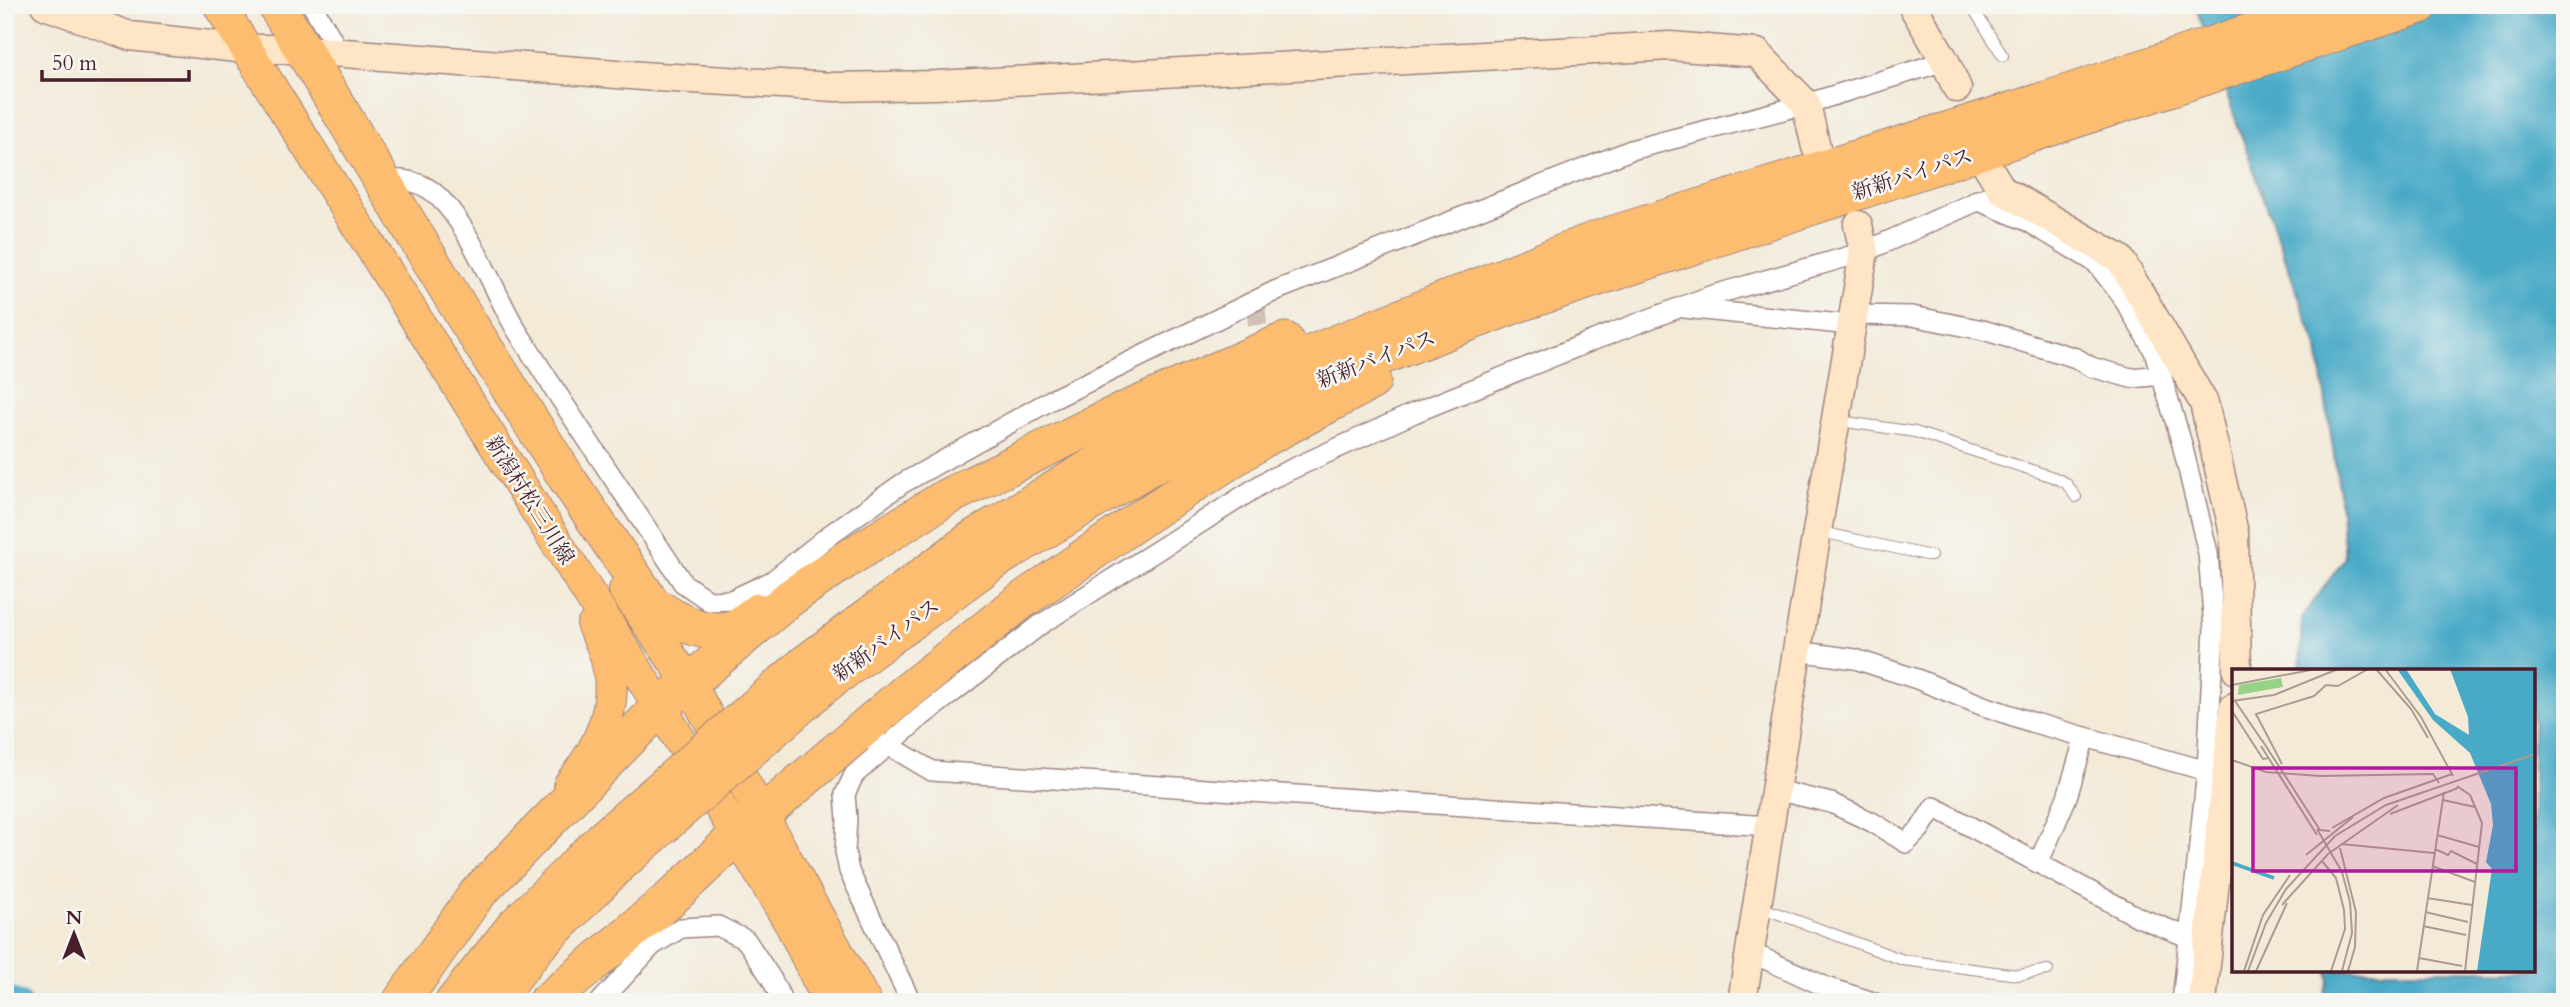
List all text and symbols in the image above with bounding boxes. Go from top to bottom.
scale bar [42,38,189,82]
text: 50 m [52,49,97,78]
street label: 新新バイパス [1848,141,1976,208]
street label: 新新バイパス [1312,323,1440,396]
street label: 新潟村松三川線 [478,430,581,570]
street label: 新新バイパス [827,592,946,689]
inset map [2232,669,2535,972]
north arrow [38,898,108,968]
text: N [66,905,83,931]

